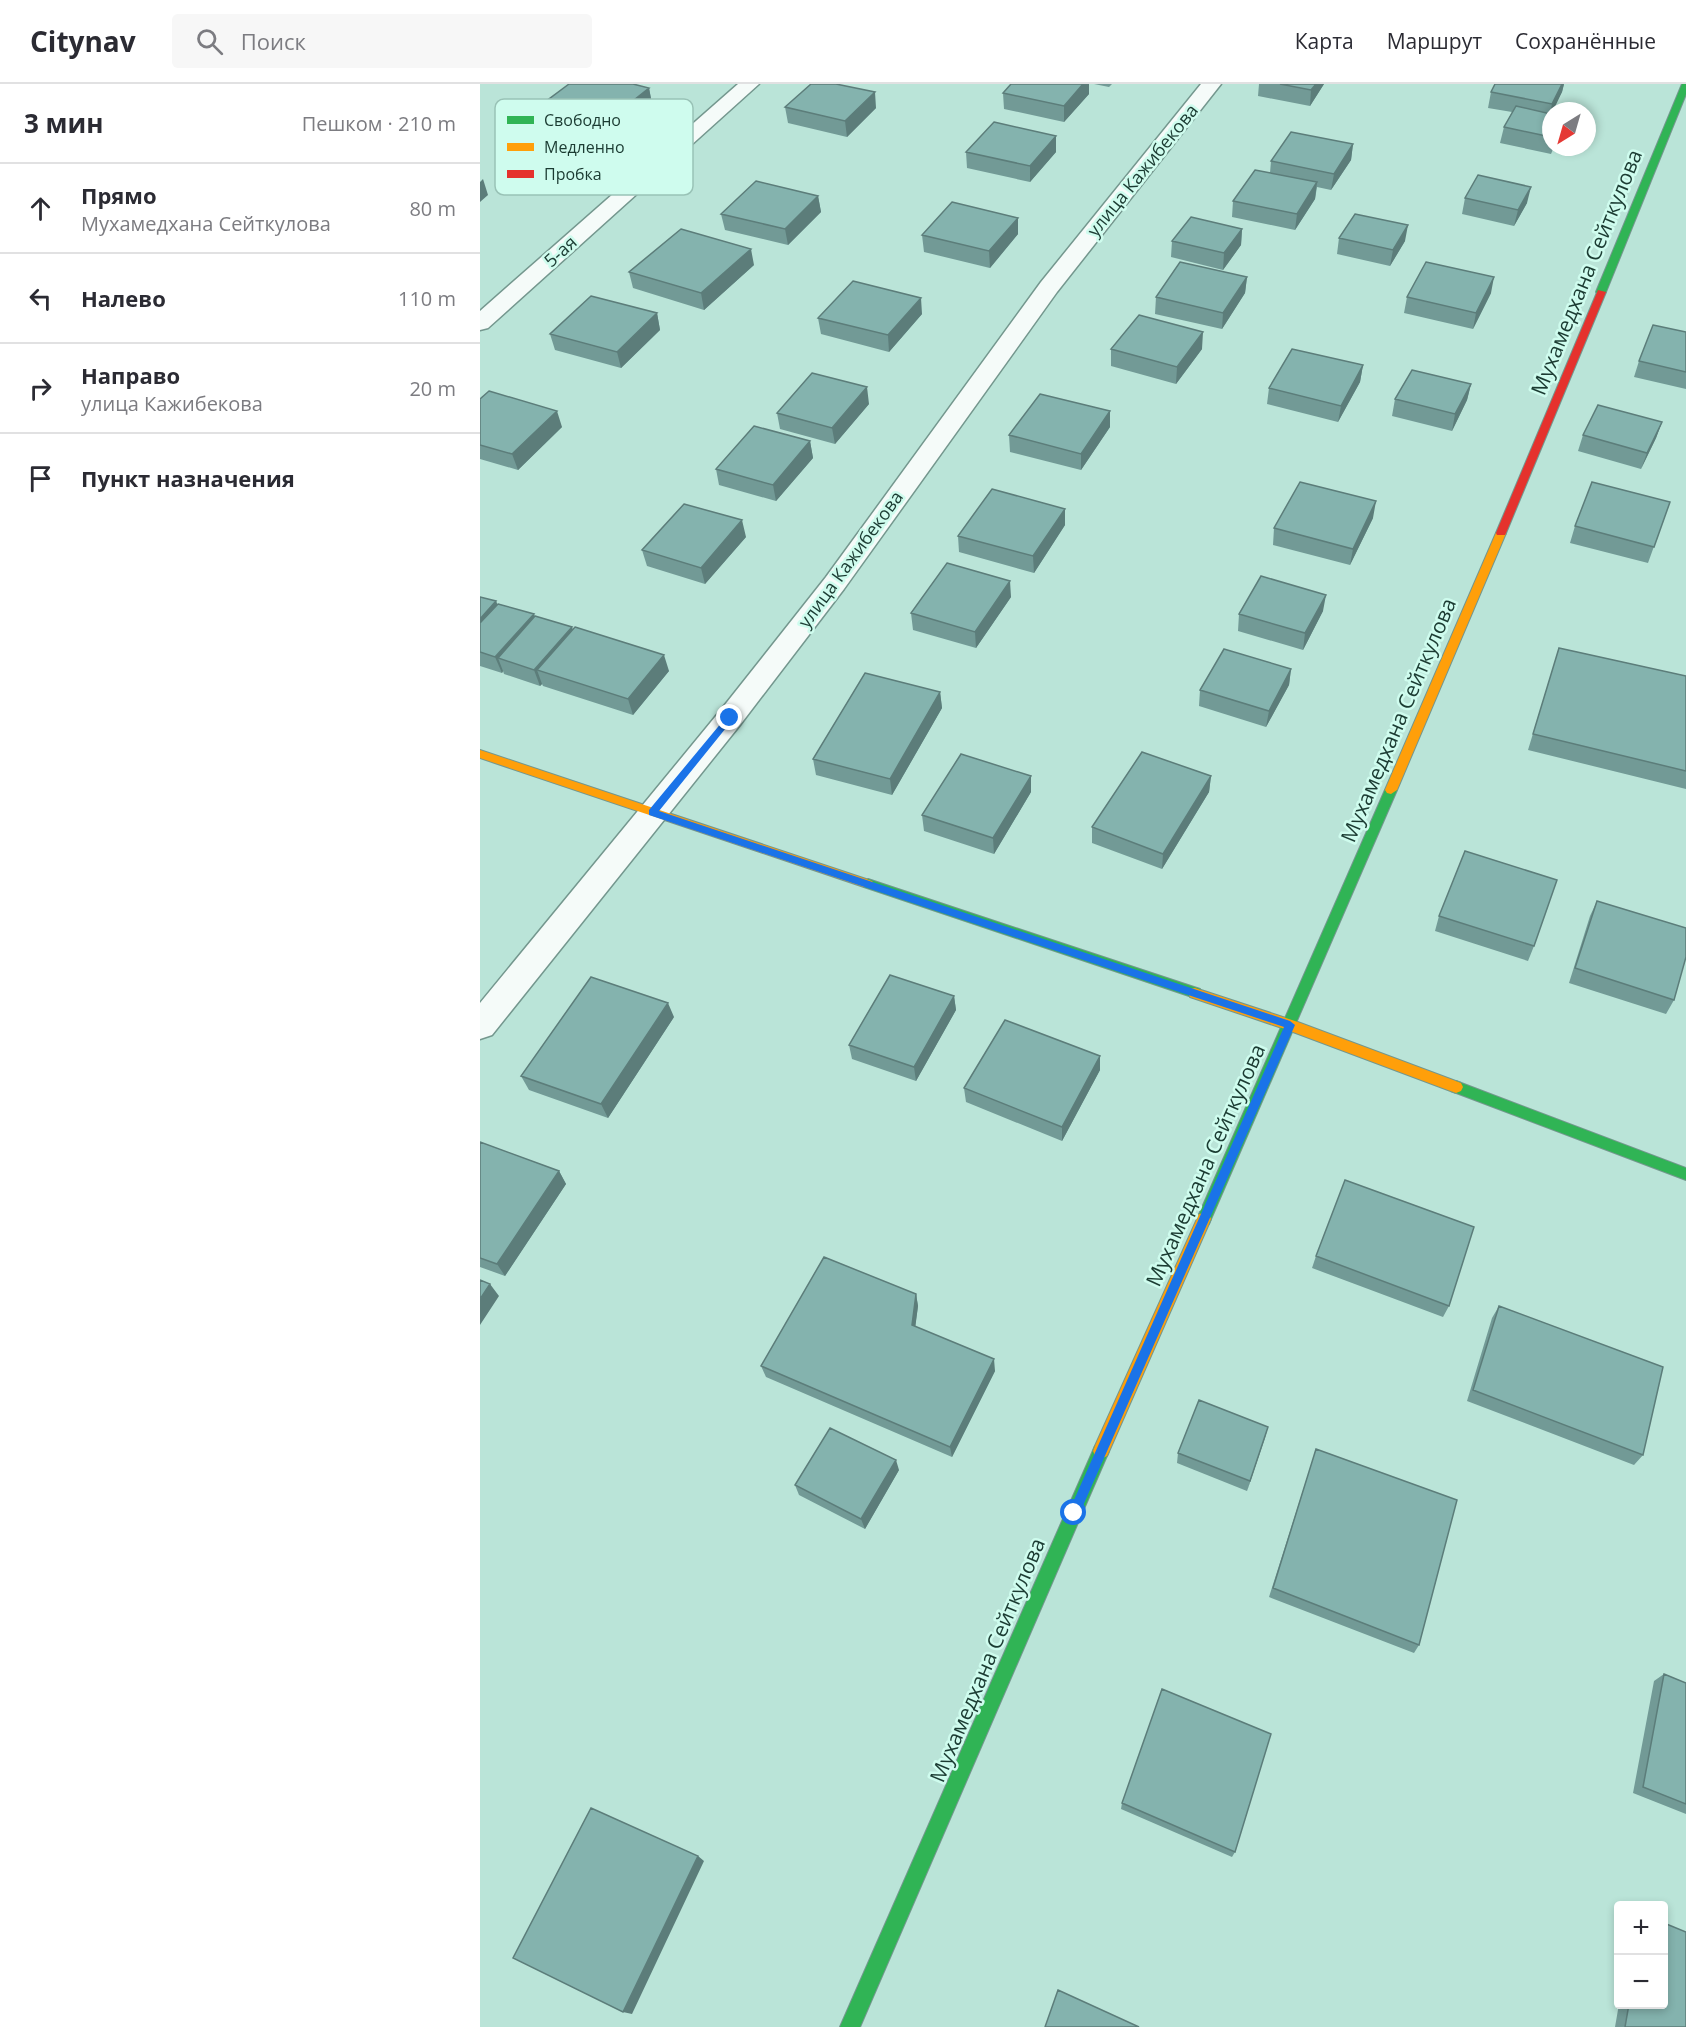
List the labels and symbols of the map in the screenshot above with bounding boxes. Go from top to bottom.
legend [495,99,693,195]
street label: улица Кажибекова [1081,99,1203,241]
north arrow [1542,102,1596,156]
text: Свободно [544,109,621,131]
text: Медленно [544,136,625,158]
street label: Мухамедхана Сейткулова [1524,145,1648,399]
text: Пробка [544,163,602,185]
street label: 5-ая [539,230,581,272]
street label: улица Кажибекова [792,486,908,632]
street label: Мухамедхана Сейткулова [1334,594,1462,846]
route end [716,704,742,730]
street label: Мухамедхана Сейткулова [1139,1039,1271,1291]
route start [1060,1499,1086,1525]
street label: Мухамедхана Сейткулова [923,1534,1051,1786]

